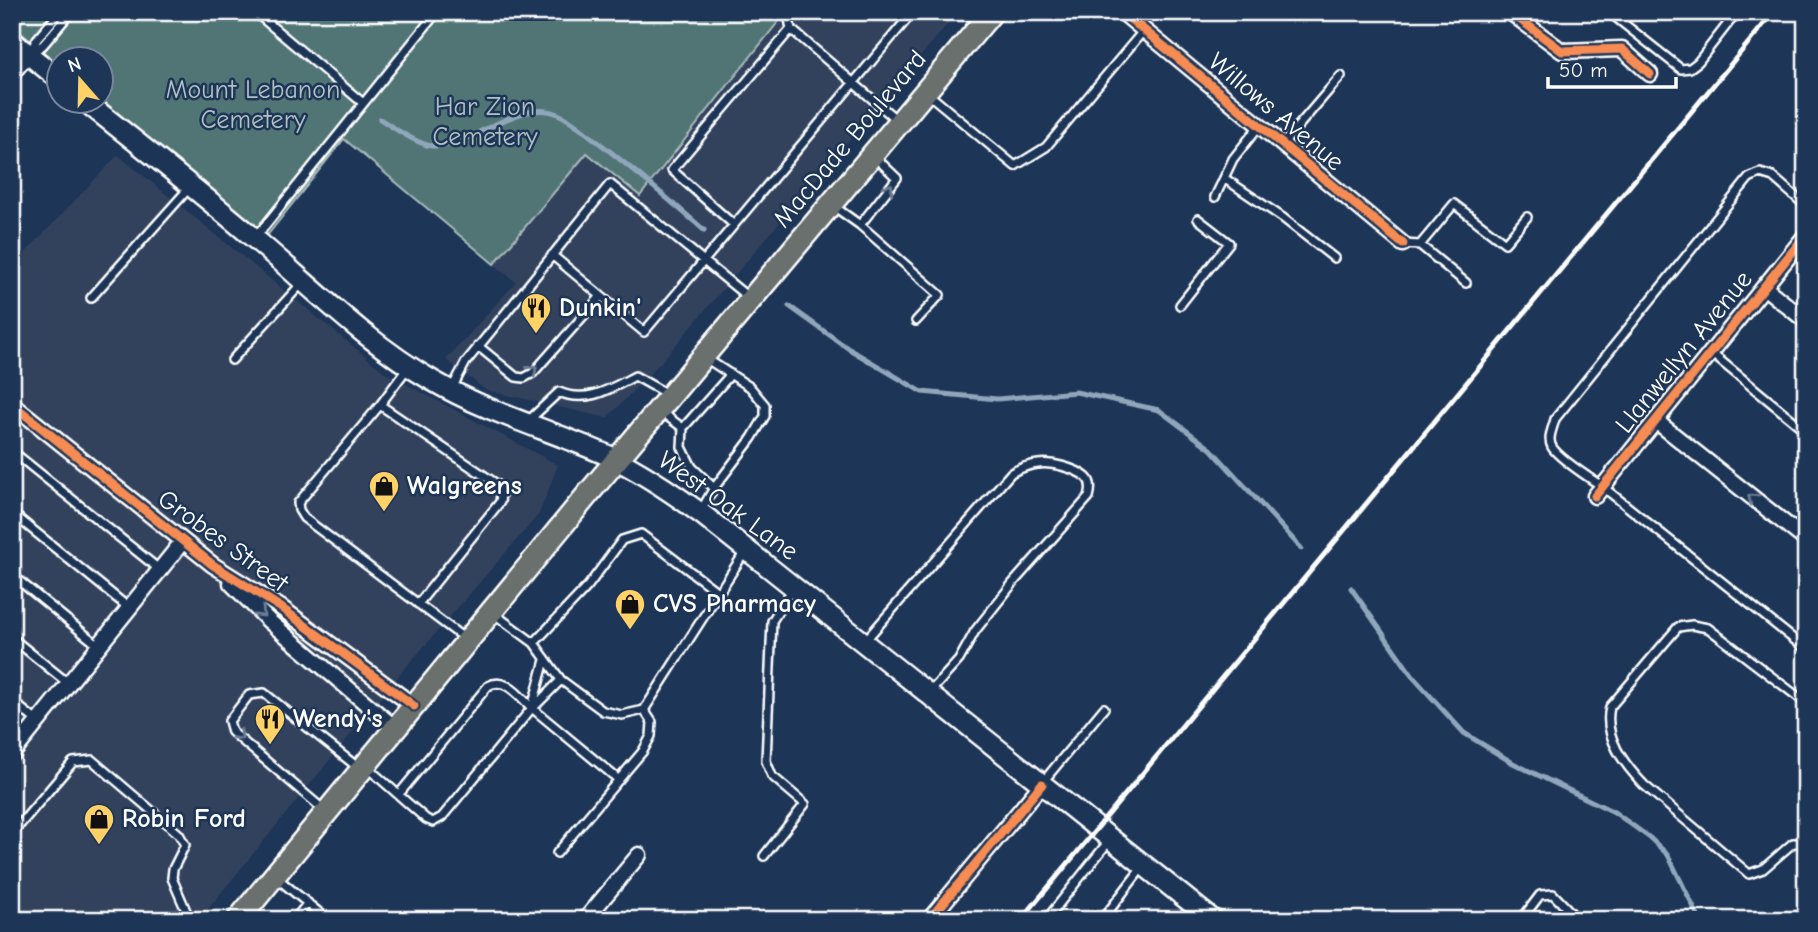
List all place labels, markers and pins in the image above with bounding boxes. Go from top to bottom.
restaurant icon: Dunkin' [519,291,553,335]
place label: Dunkin' [559,293,641,323]
shop icon: Walgreens [367,469,401,513]
place label: Walgreens [407,471,522,501]
shop icon: CVS Pharmacy [613,587,647,631]
place label: CVS Pharmacy [653,589,816,619]
restaurant icon: Wendy's [253,702,287,746]
place label: Wendy's [293,704,383,734]
shop icon: Robin Ford [82,802,116,846]
place label: Robin Ford [122,804,246,834]

